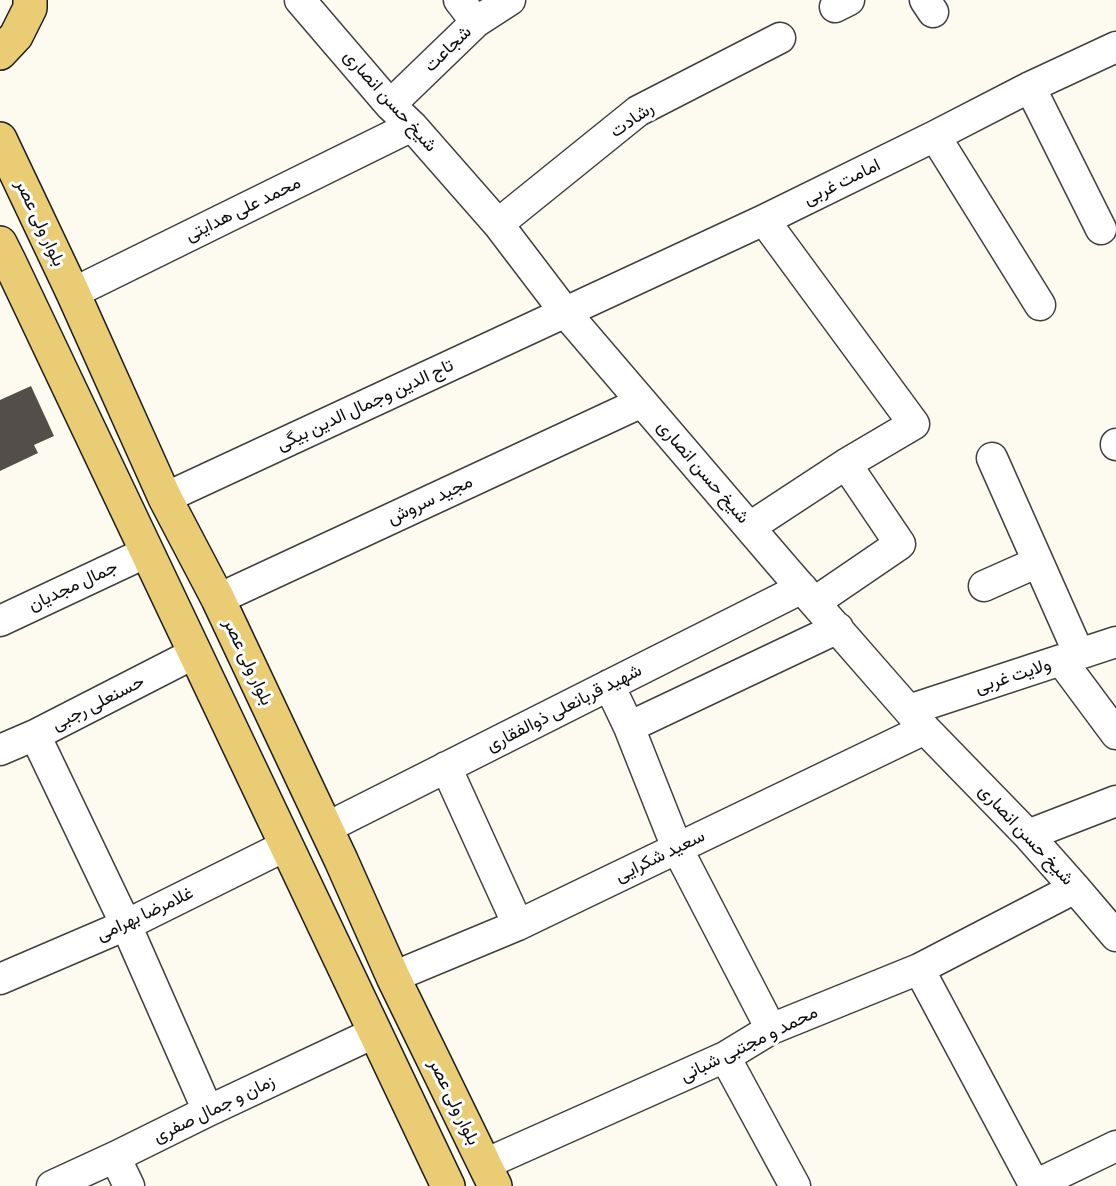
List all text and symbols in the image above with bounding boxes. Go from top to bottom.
street label: شجاعت [420,21,476,77]
street label: شیخ حسن انصاری [339,46,441,156]
street label: رشادت [606,97,658,143]
street label: امامت غربی [800,154,884,210]
street label: محمد علی هدایتی [182,172,304,246]
street label: بلوار ولی عصر [11,176,69,270]
street label: تاج الدین وجمال الدین بیگی [273,354,457,456]
street label: شیخ حسن انصاری [652,416,754,528]
street label: مجید سروش [384,471,476,529]
street label: جمال مجدیان [25,556,121,616]
street label: بلوار ولی عصر [219,615,277,709]
street label: ولایت غربی [972,654,1054,698]
street label: شهید قربانعلی ذوالفقاری [483,659,645,757]
street label: حسنعلی رجبی [48,670,148,736]
street label: شیخ حسن انصاری [974,780,1078,890]
street label: سعید شکرایی [612,825,708,887]
street label: غلامرضا بهرامی [93,882,197,946]
street label: محمد و مجتبی شبانی [677,1001,821,1087]
street label: بلوار ولی عصر [424,1055,484,1149]
street label: زمان و جمال صفری [150,1070,278,1148]

